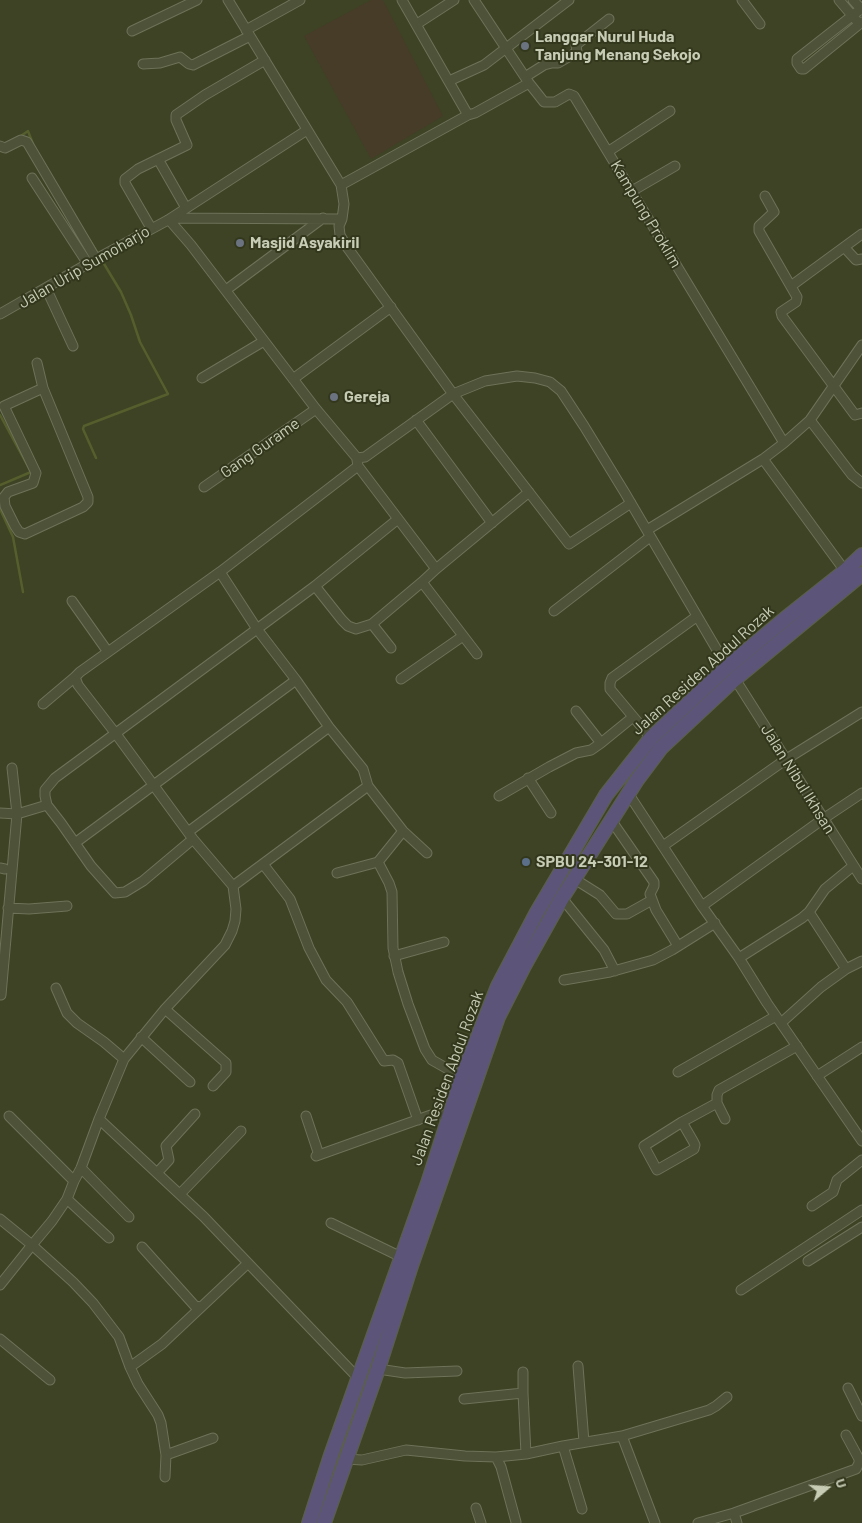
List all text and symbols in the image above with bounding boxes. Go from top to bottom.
place label: Langgar Nurul Huda Tanjung Menang Sekojo [535,27,701,65]
marker: Langgar Nurul Huda Tanjung Menang Sekojo [519,40,531,52]
street label: Kampung Proklim [606,157,686,271]
street label: Jalan Urip Sumoharjo [15,222,153,312]
place label: Masjid Asyakiril [250,233,359,253]
marker: Masjid Asyakiril [234,237,246,249]
place label: Gereja [344,387,390,407]
marker: Gereja [328,391,340,403]
street label: Gang Gurame [217,414,303,482]
street label: Jalan Residen Abdul Rozak [628,601,778,739]
street label: Jalan Nibul Ikhsan [757,721,839,837]
place label: SPBU 24-301-12 [536,852,648,872]
marker: SPBU 24-301-12 [520,856,532,868]
street label: Jalan Residen Abdul Rozak [406,988,488,1168]
north arrow [802,1463,852,1513]
text: U [832,1476,851,1490]

